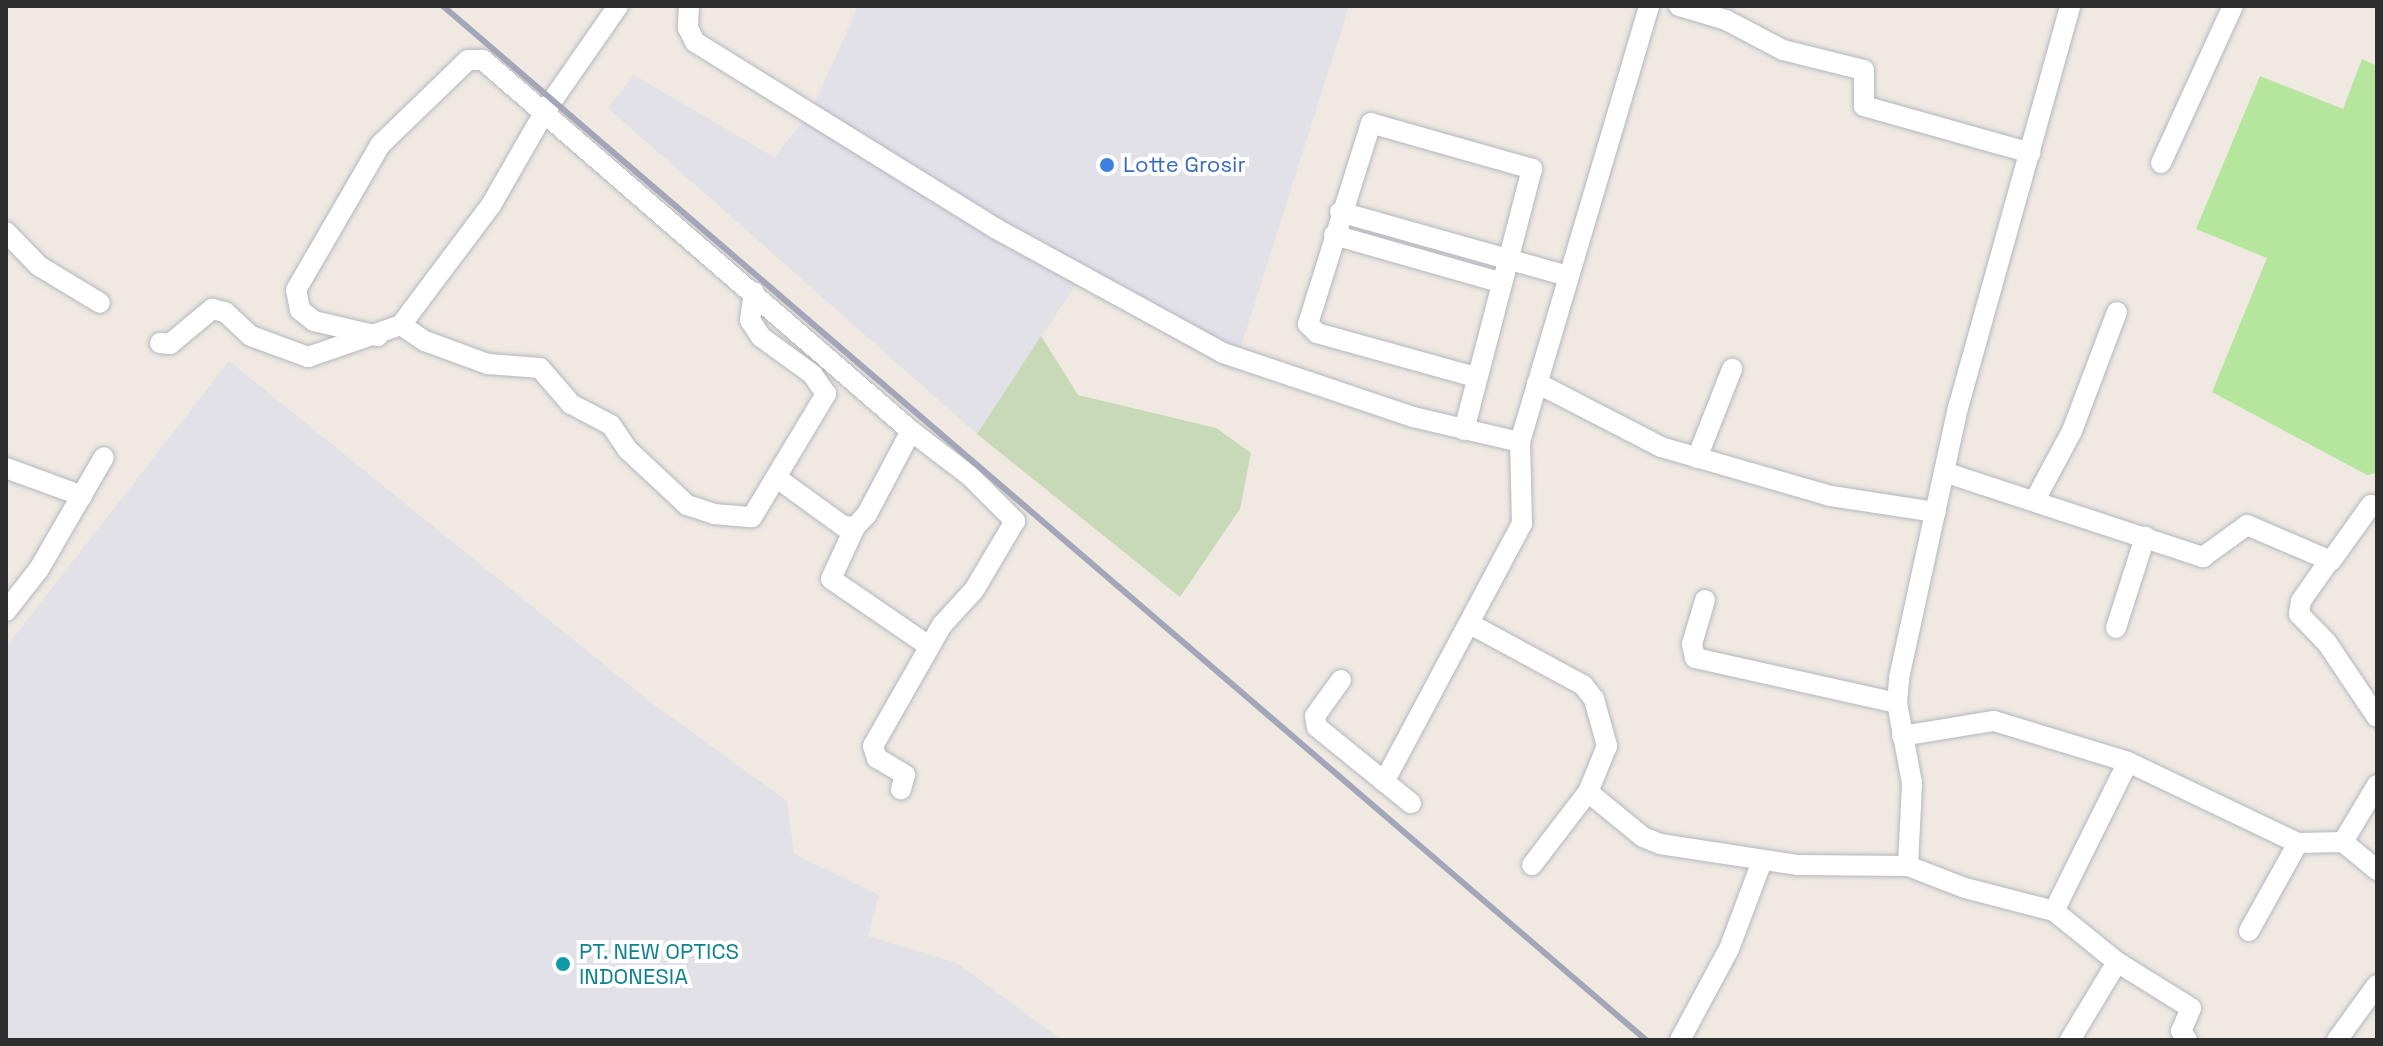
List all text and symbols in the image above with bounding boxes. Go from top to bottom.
place label: Lotte Grosir [1123,152,1246,178]
marker: Lotte Grosir [1098,156,1116,174]
place label: PT. NEW OPTICS INDONESIA [579,938,740,990]
marker: PT. NEW OPTICS INDONESIA [554,955,572,973]

